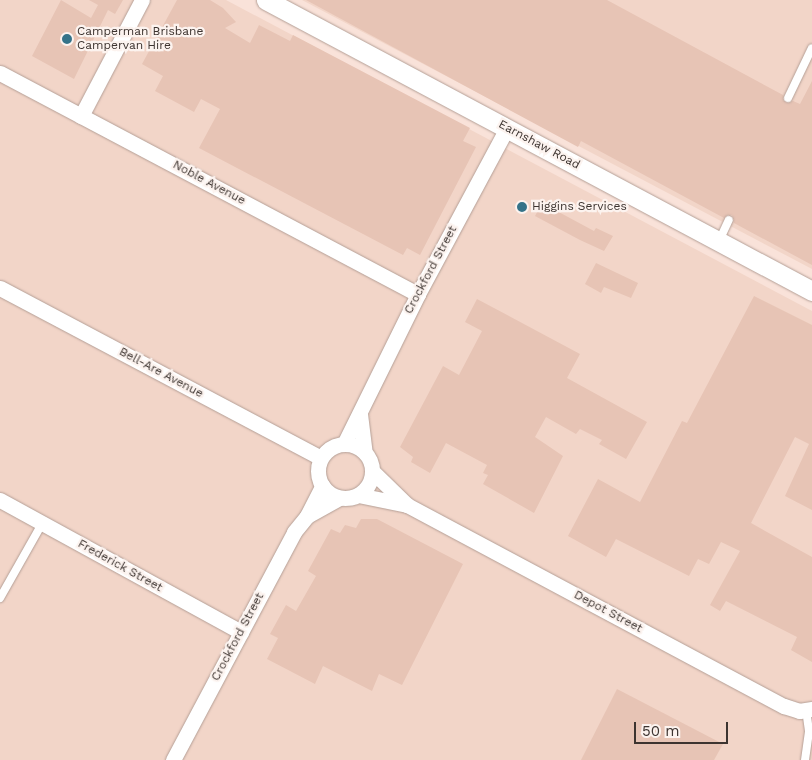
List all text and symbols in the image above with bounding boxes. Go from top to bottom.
place label: Camperman Brisbane Campervan Hire [77,25,203,53]
marker: Camperman Brisbane Campervan Hire [61,33,73,45]
street label: Earnshaw Road [496,117,582,173]
street label: Noble Avenue [170,158,248,208]
place label: Higgins Services [532,200,627,214]
marker: Higgins Services [516,201,528,213]
street label: Crockford Street [402,223,460,317]
street label: Bell-Are Avenue [116,345,206,401]
street label: Frederick Street [75,537,165,595]
street label: Depot Street [571,588,645,636]
street label: Crockford Street [209,590,267,684]
scale bar [637,712,731,744]
text: 50 m [642,722,679,740]

